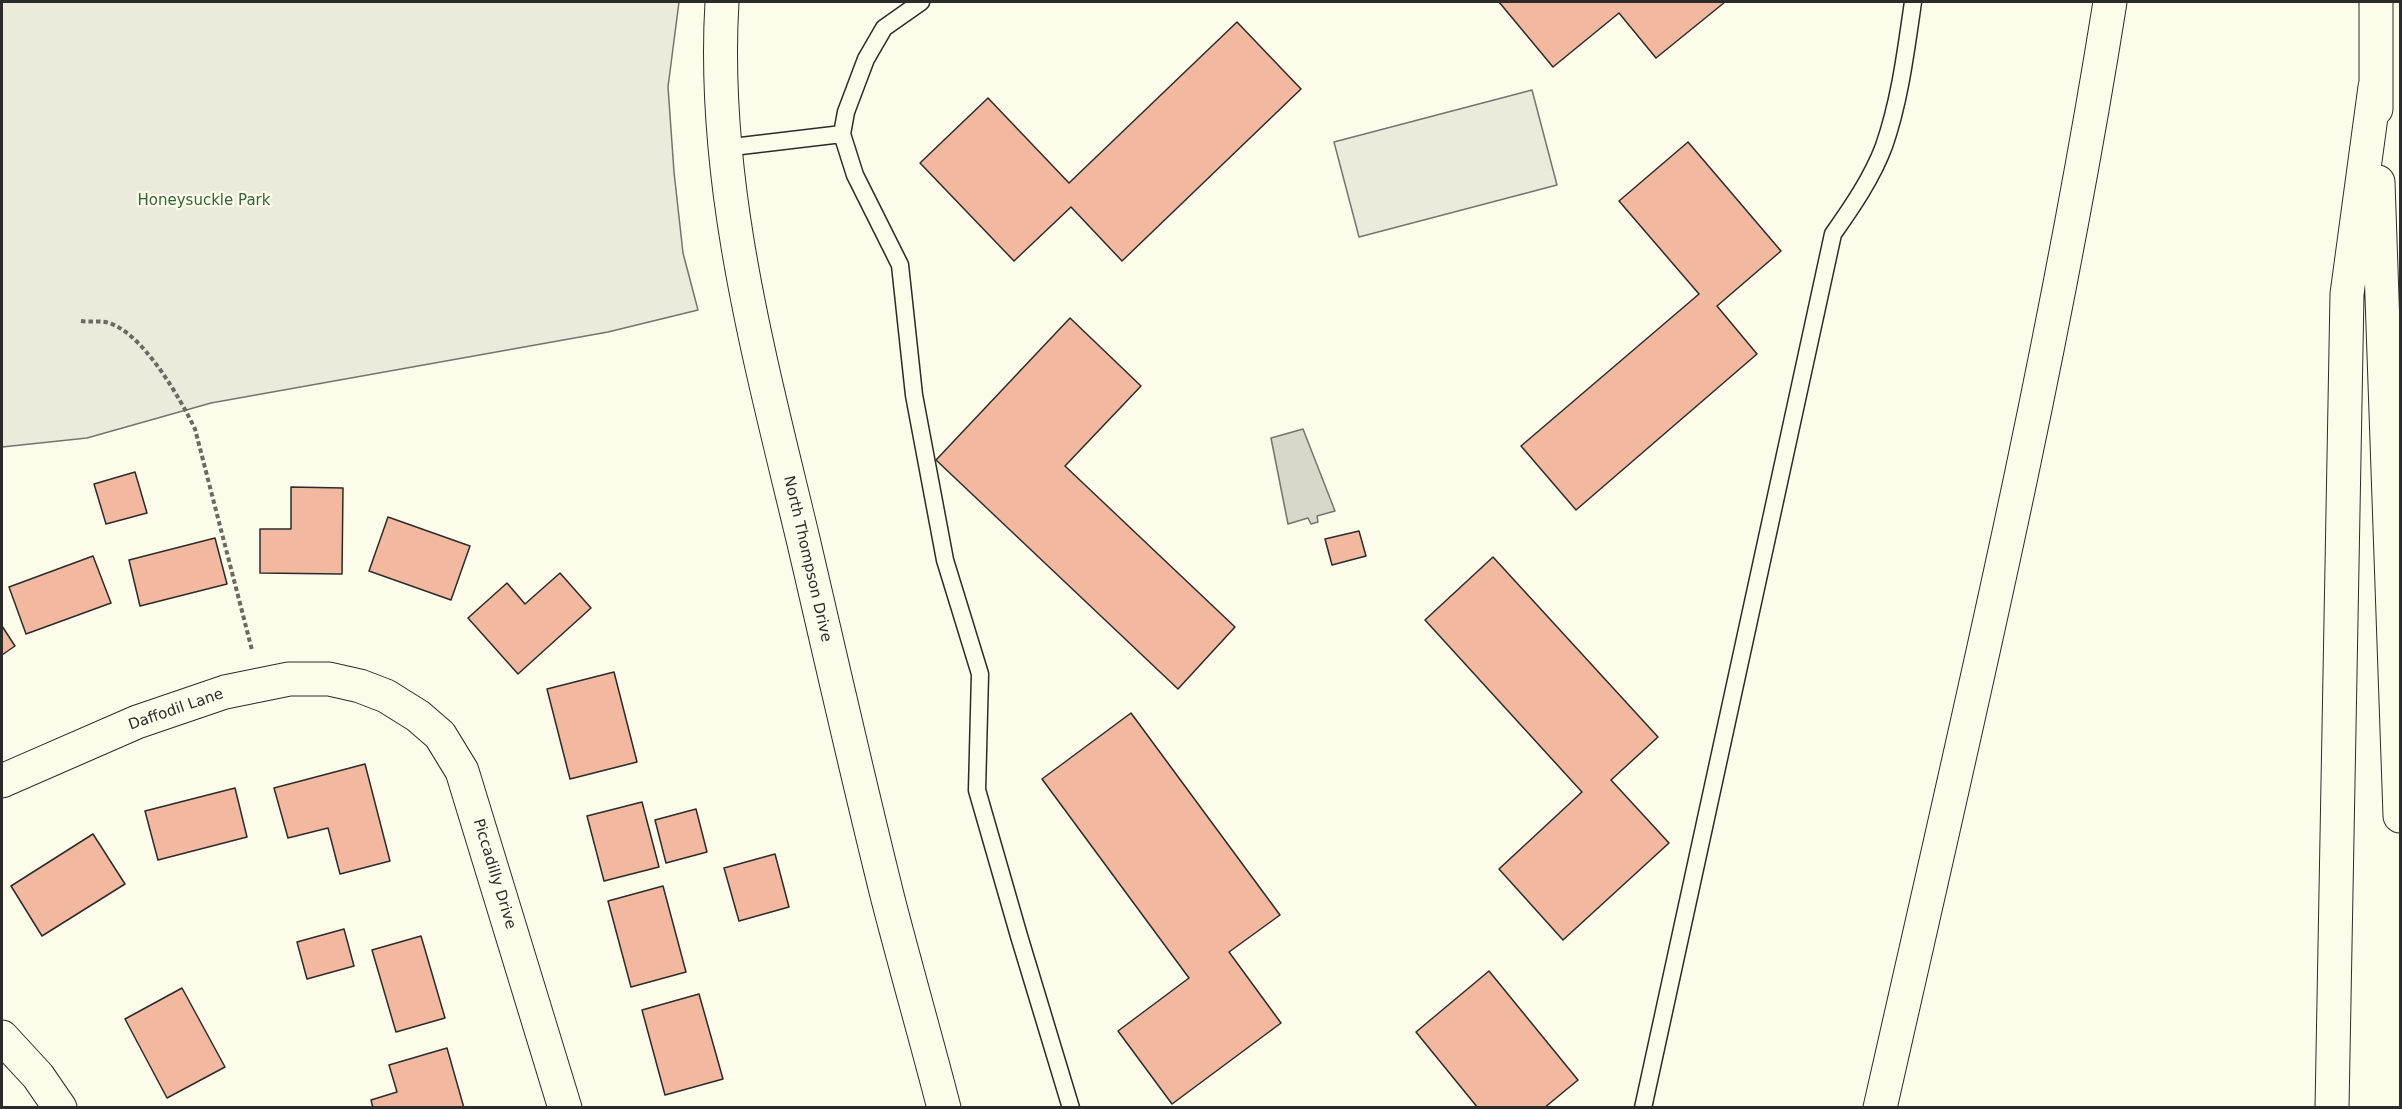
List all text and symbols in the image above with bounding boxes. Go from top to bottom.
park label: Honeysuckle Park [138,192,270,210]
street label: North Thompson Drive [779,474,835,644]
street label: Daffodil Lane [126,685,226,735]
street label: Piccadilly Drive [469,817,519,931]

